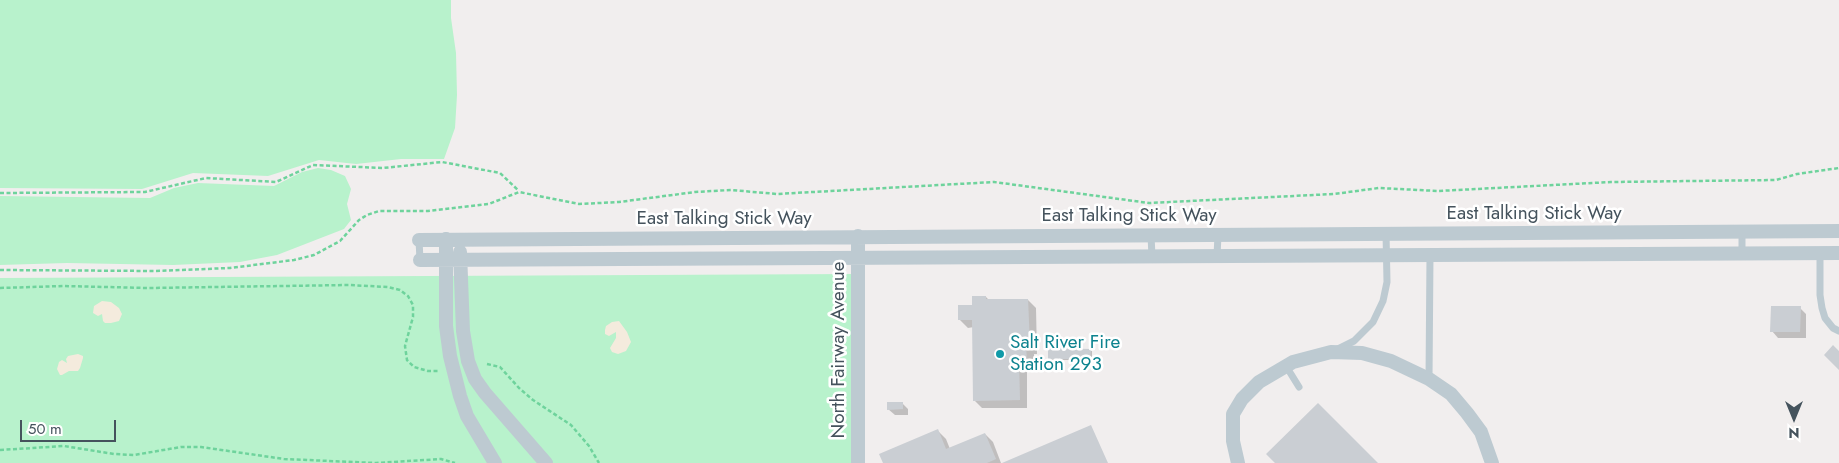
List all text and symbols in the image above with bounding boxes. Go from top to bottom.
street label: East Talking Stick Way [1446,203,1622,225]
street label: East Talking Stick Way [1041,205,1217,227]
street label: East Talking Stick Way [636,208,812,230]
street label: North Fairway Avenue [828,261,850,439]
place label: Salt River Fire Station 293 [1010,332,1120,376]
marker: Salt River Fire Station 293 [994,348,1006,360]
north arrow [1769,393,1819,443]
scale bar [22,410,119,442]
text: 50 m [28,418,62,440]
text: N [1788,423,1800,443]

